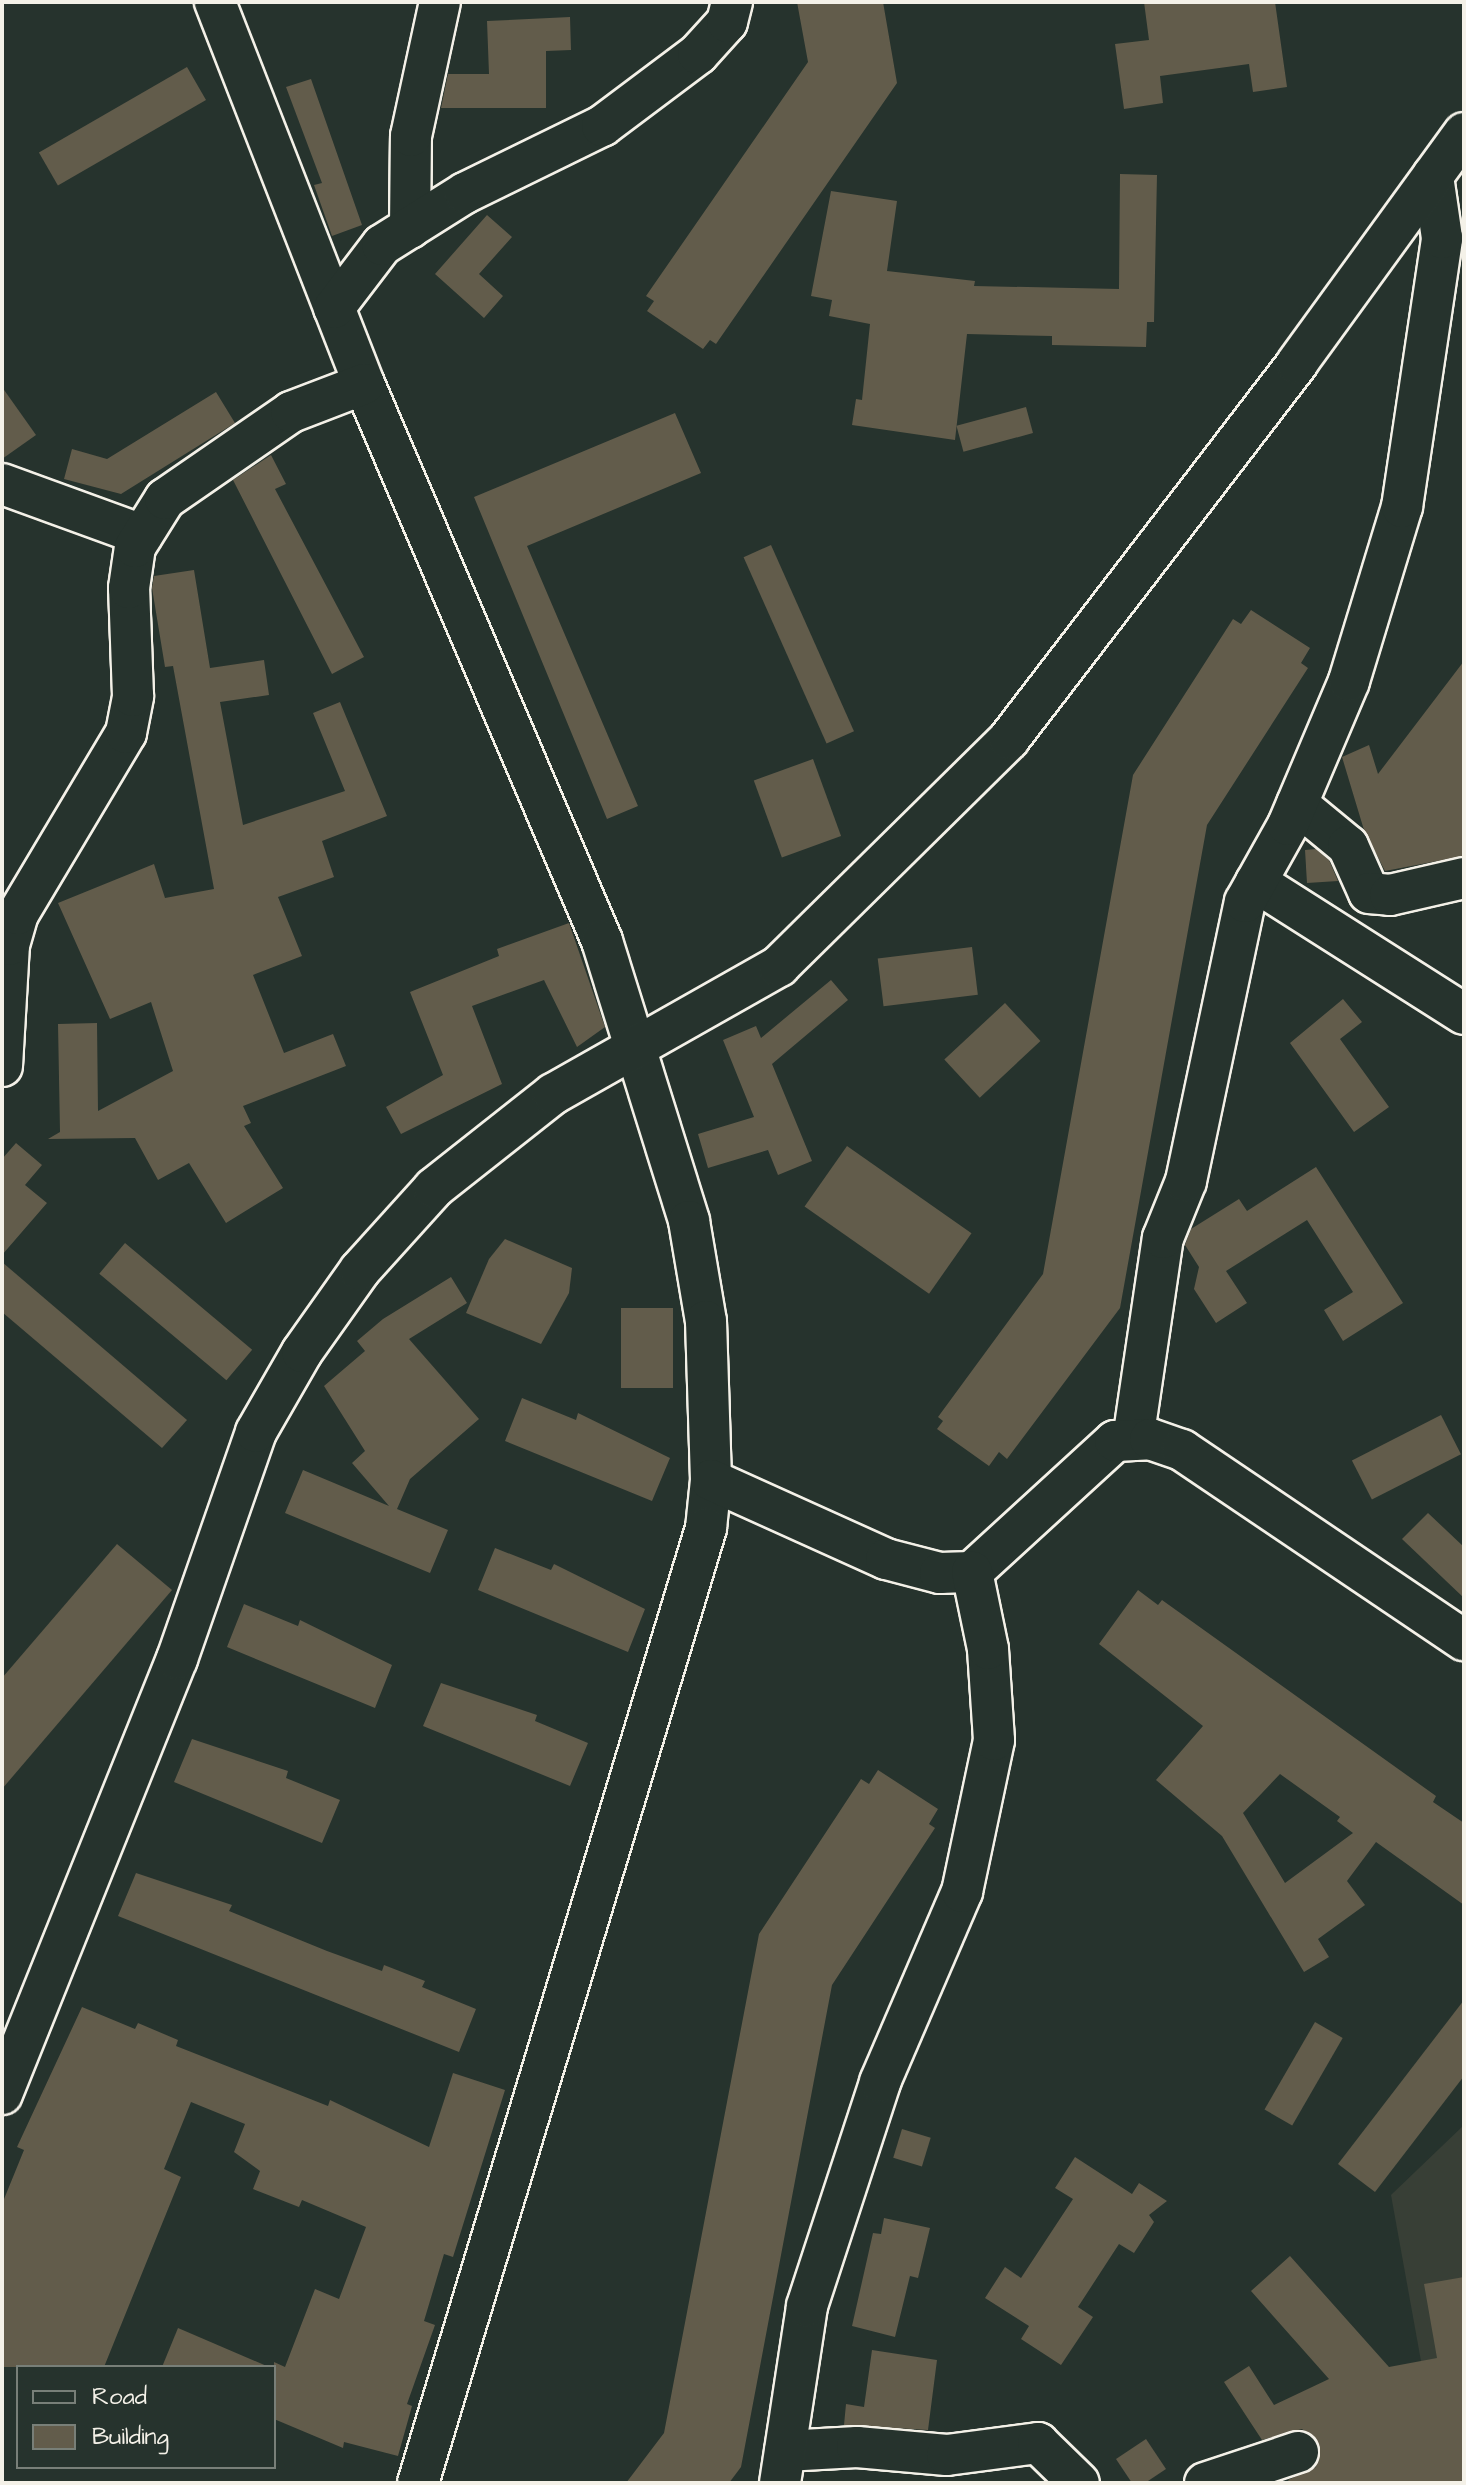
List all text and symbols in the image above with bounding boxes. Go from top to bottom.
legend [16,2365,276,2469]
text: Road [92,2380,147,2414]
text: Building [92,2420,169,2454]

